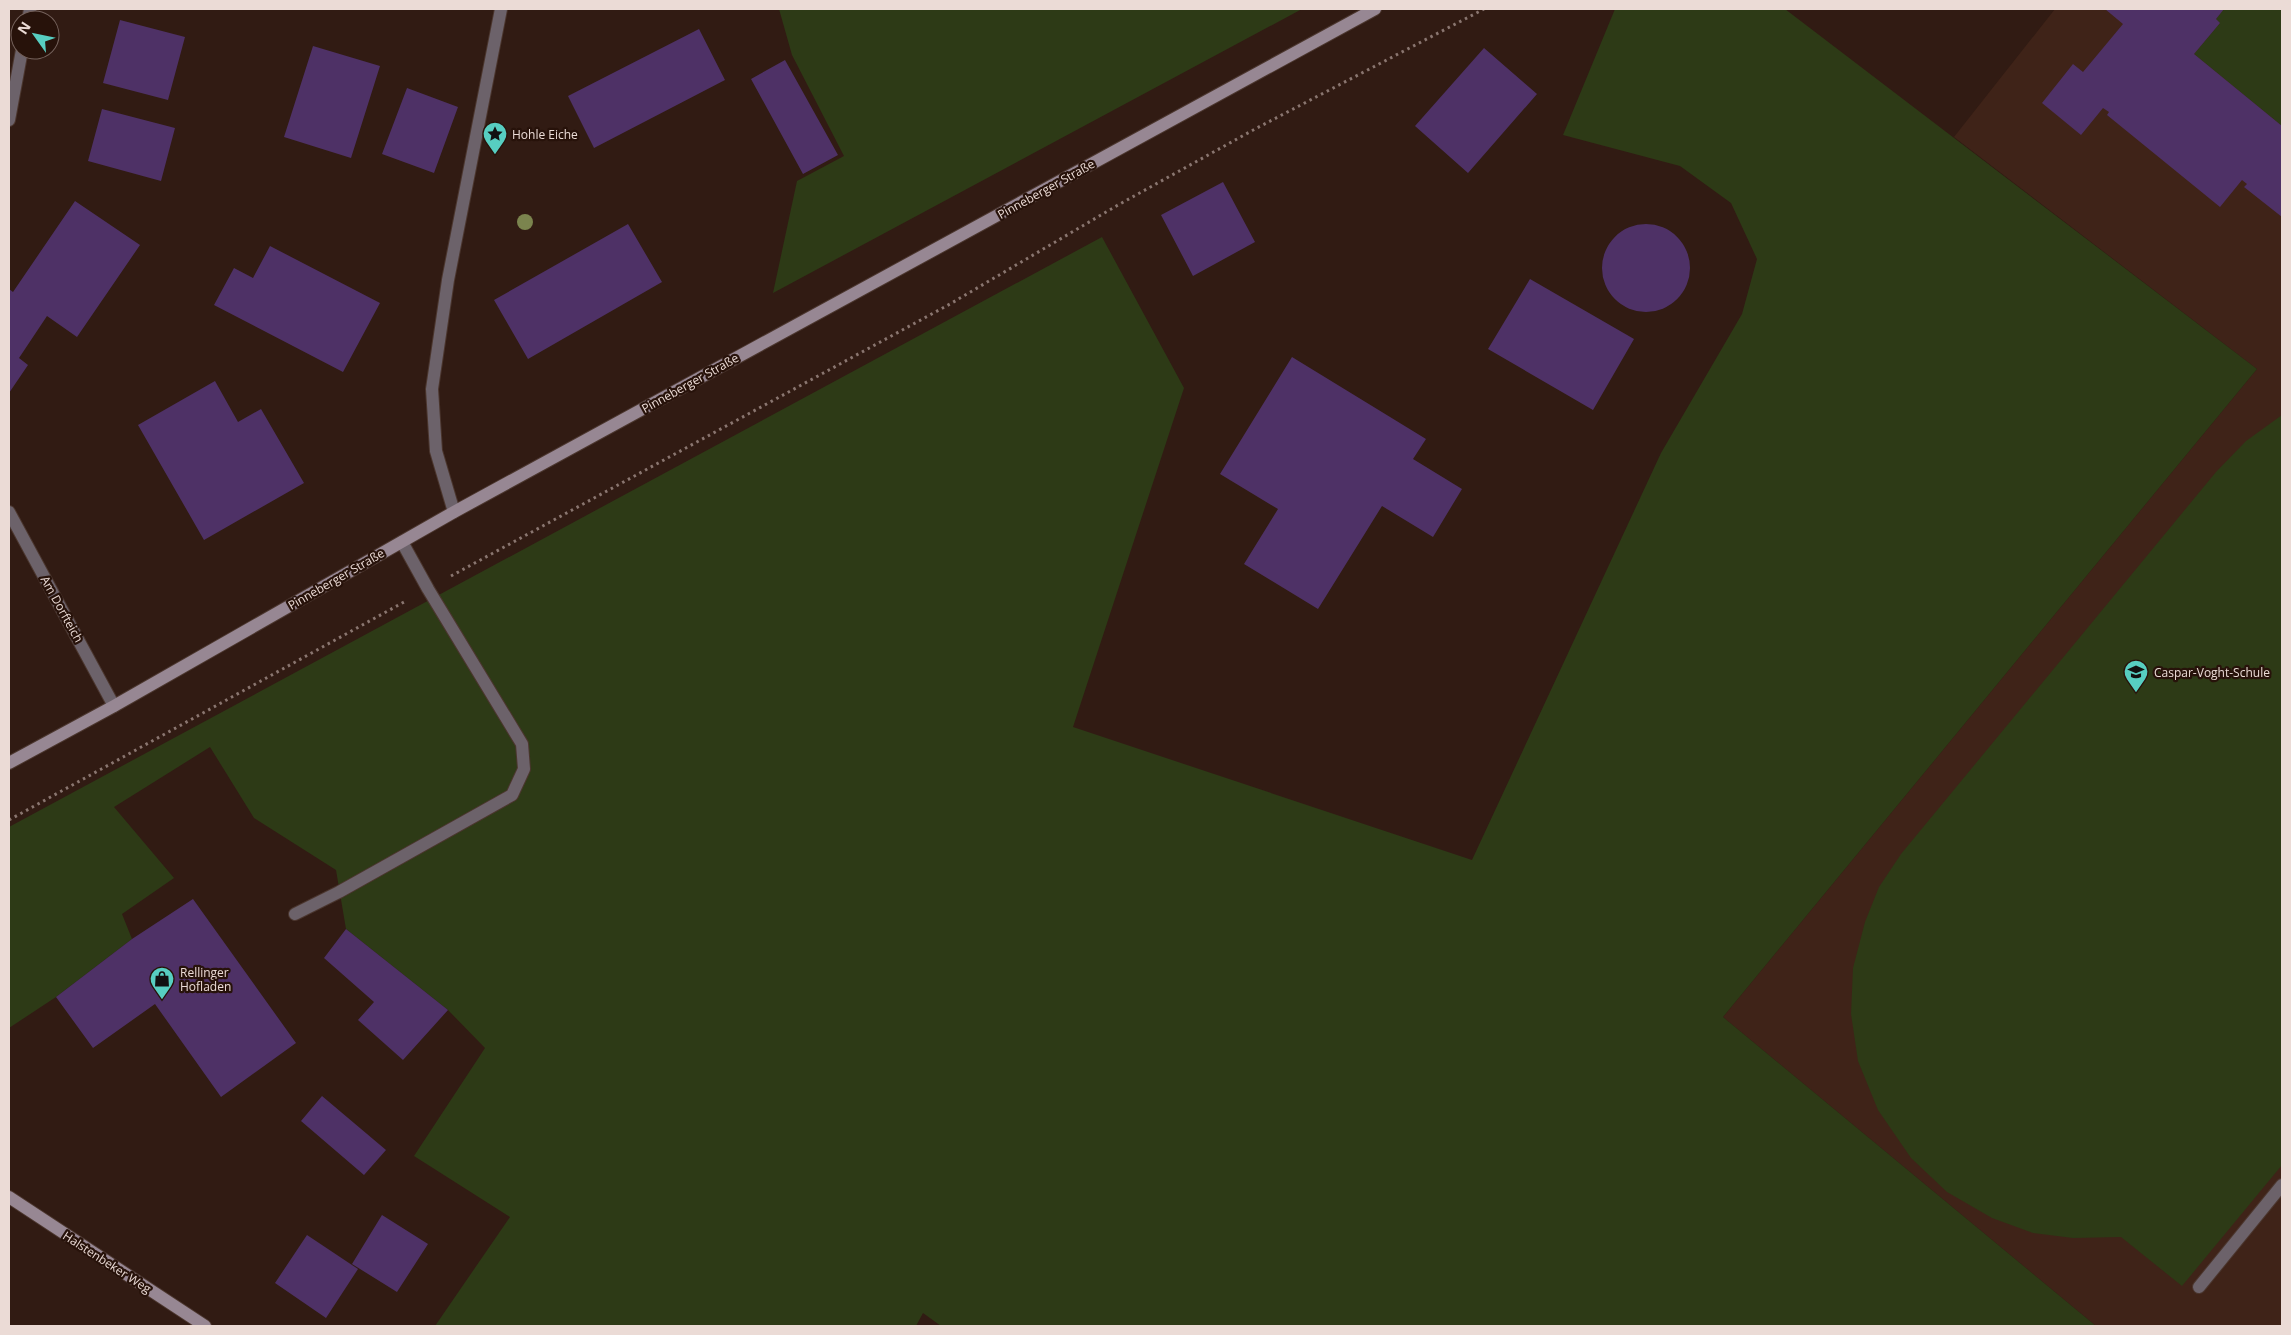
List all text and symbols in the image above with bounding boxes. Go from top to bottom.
north arrow [10,10,60,60]
text: N [13,18,35,38]
place icon: Hohle Eiche [482,121,508,155]
place label: Hohle Eiche [512,126,578,143]
street label: Pinneberger Straße [994,155,1098,223]
street label: Pinneberger Straße [638,349,742,417]
street label: Pinneberger Straße [285,544,388,614]
street label: Am Dorfteich [37,573,87,645]
school or university icon: Caspar-Voght-Schule [2123,659,2149,693]
place label: Caspar-Voght-Schule [2154,664,2270,681]
place label: Rellinger Hofladen [180,964,231,995]
shop icon: Rellinger Hofladen [149,966,175,1000]
street label: Halstenbeker Weg [60,1227,155,1297]

